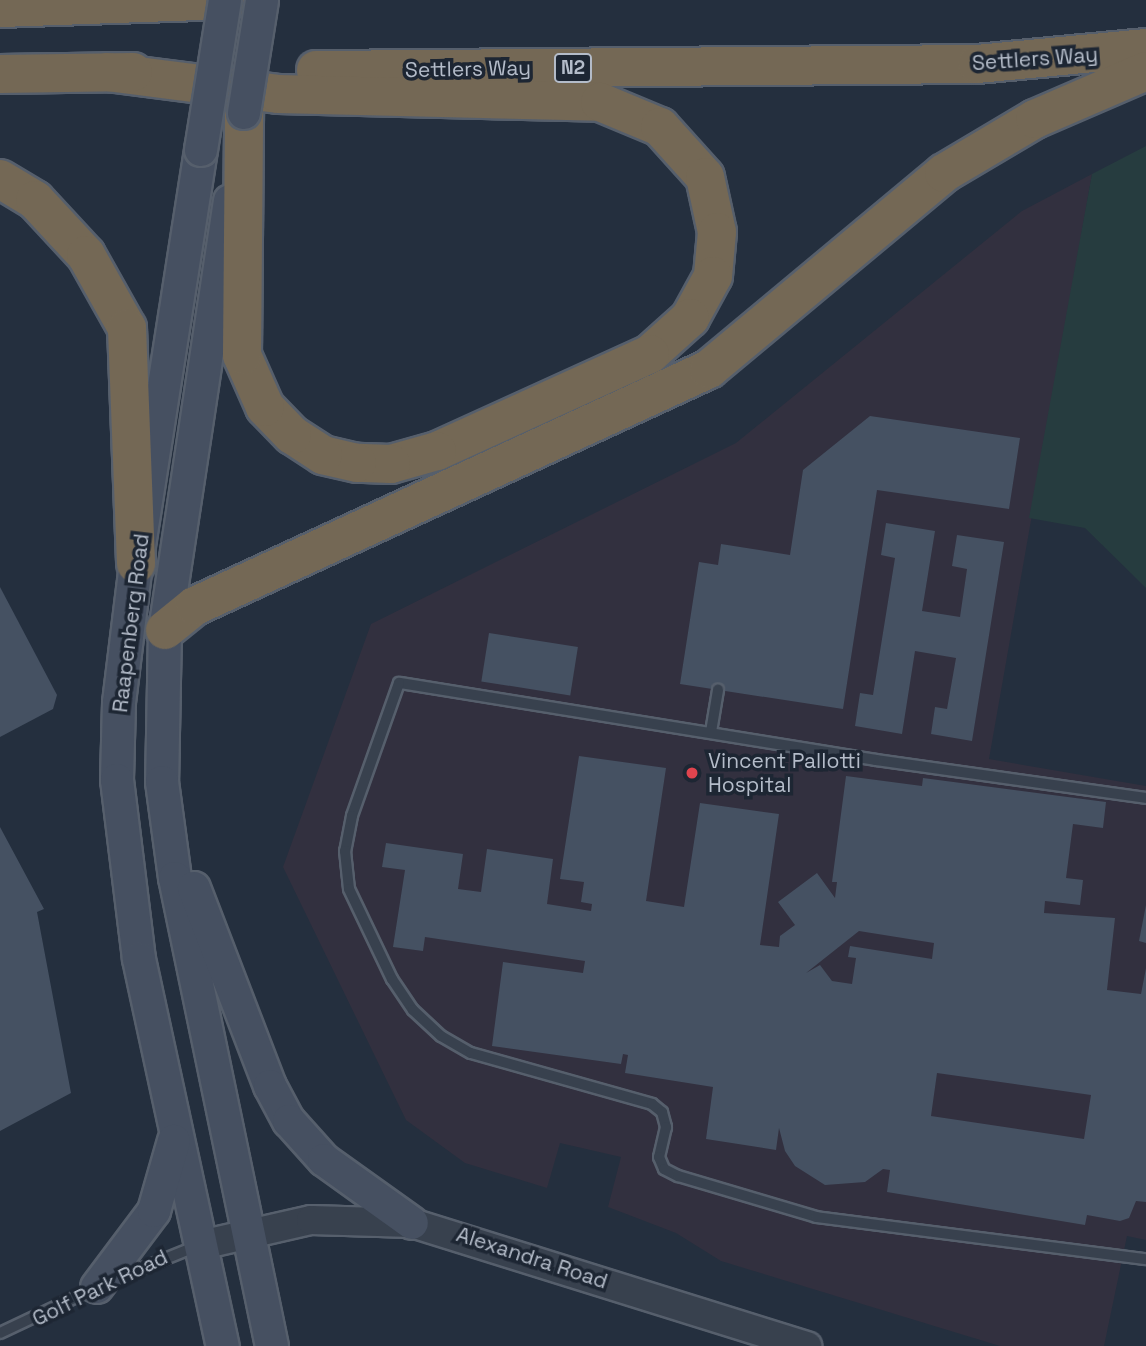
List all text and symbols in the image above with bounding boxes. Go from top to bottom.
street label: Settlers Way [971,42,1099,76]
road number: N2 [554,52,592,83]
street label: Settlers Way [405,55,531,83]
street label: Raapenberg Road [108,532,154,714]
place label: Vincent Pallotti Hospital [708,748,861,798]
marker: Vincent Pallotti Hospital [682,763,702,783]
street label: Alexandra Road [453,1222,611,1294]
street label: Golf Park Road [28,1244,172,1332]

